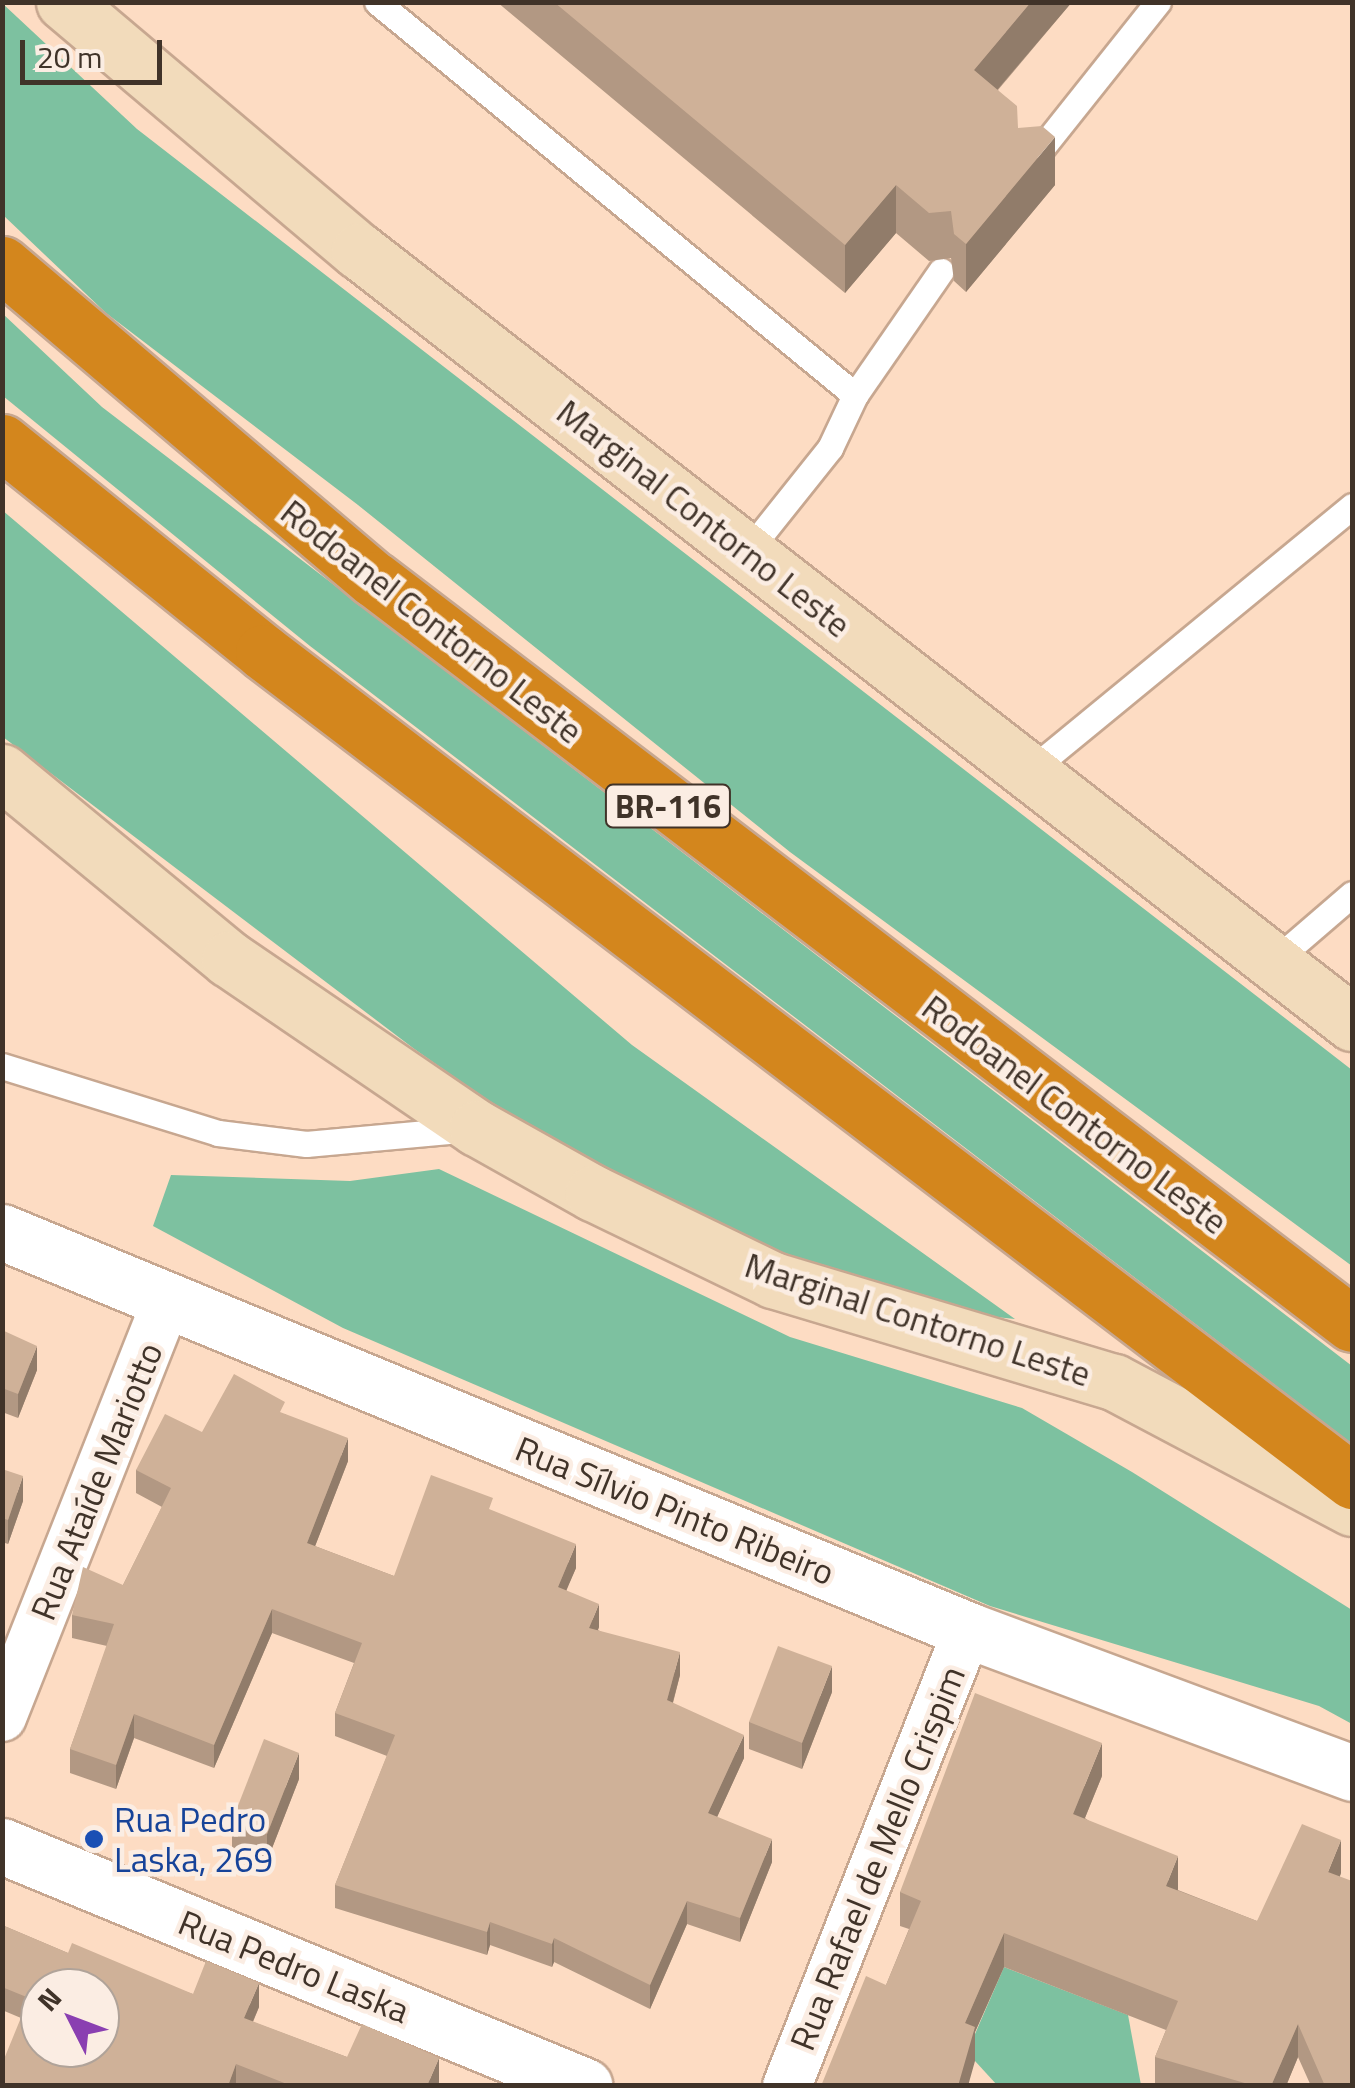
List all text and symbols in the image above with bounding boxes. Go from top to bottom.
scale bar [25,20,168,82]
text: 20 m [37,34,102,80]
street label: Marginal Contorno Leste [549,390,859,646]
street label: Rodoanel Contorno Leste [273,490,591,752]
road number: BR-116 [603,779,733,833]
street label: Rodoanel Contorno Leste [914,986,1236,1242]
street label: Marginal Contorno Leste [740,1243,1096,1395]
street label: Rua Ataíde Mariotto [21,1336,171,1626]
street label: Rua Sílvio Pinto Ribeiro [510,1427,840,1593]
street label: Rua Rafael de Mello Crispim [781,1660,973,2056]
place label: Rua Pedro Laska, 269 [114,1798,273,1880]
marker: Rua Pedro Laska, 269 [83,1828,105,1850]
street label: Rua Pedro Laska [173,1901,415,2031]
north arrow [20,1968,120,2068]
text: N [26,1977,71,2021]

